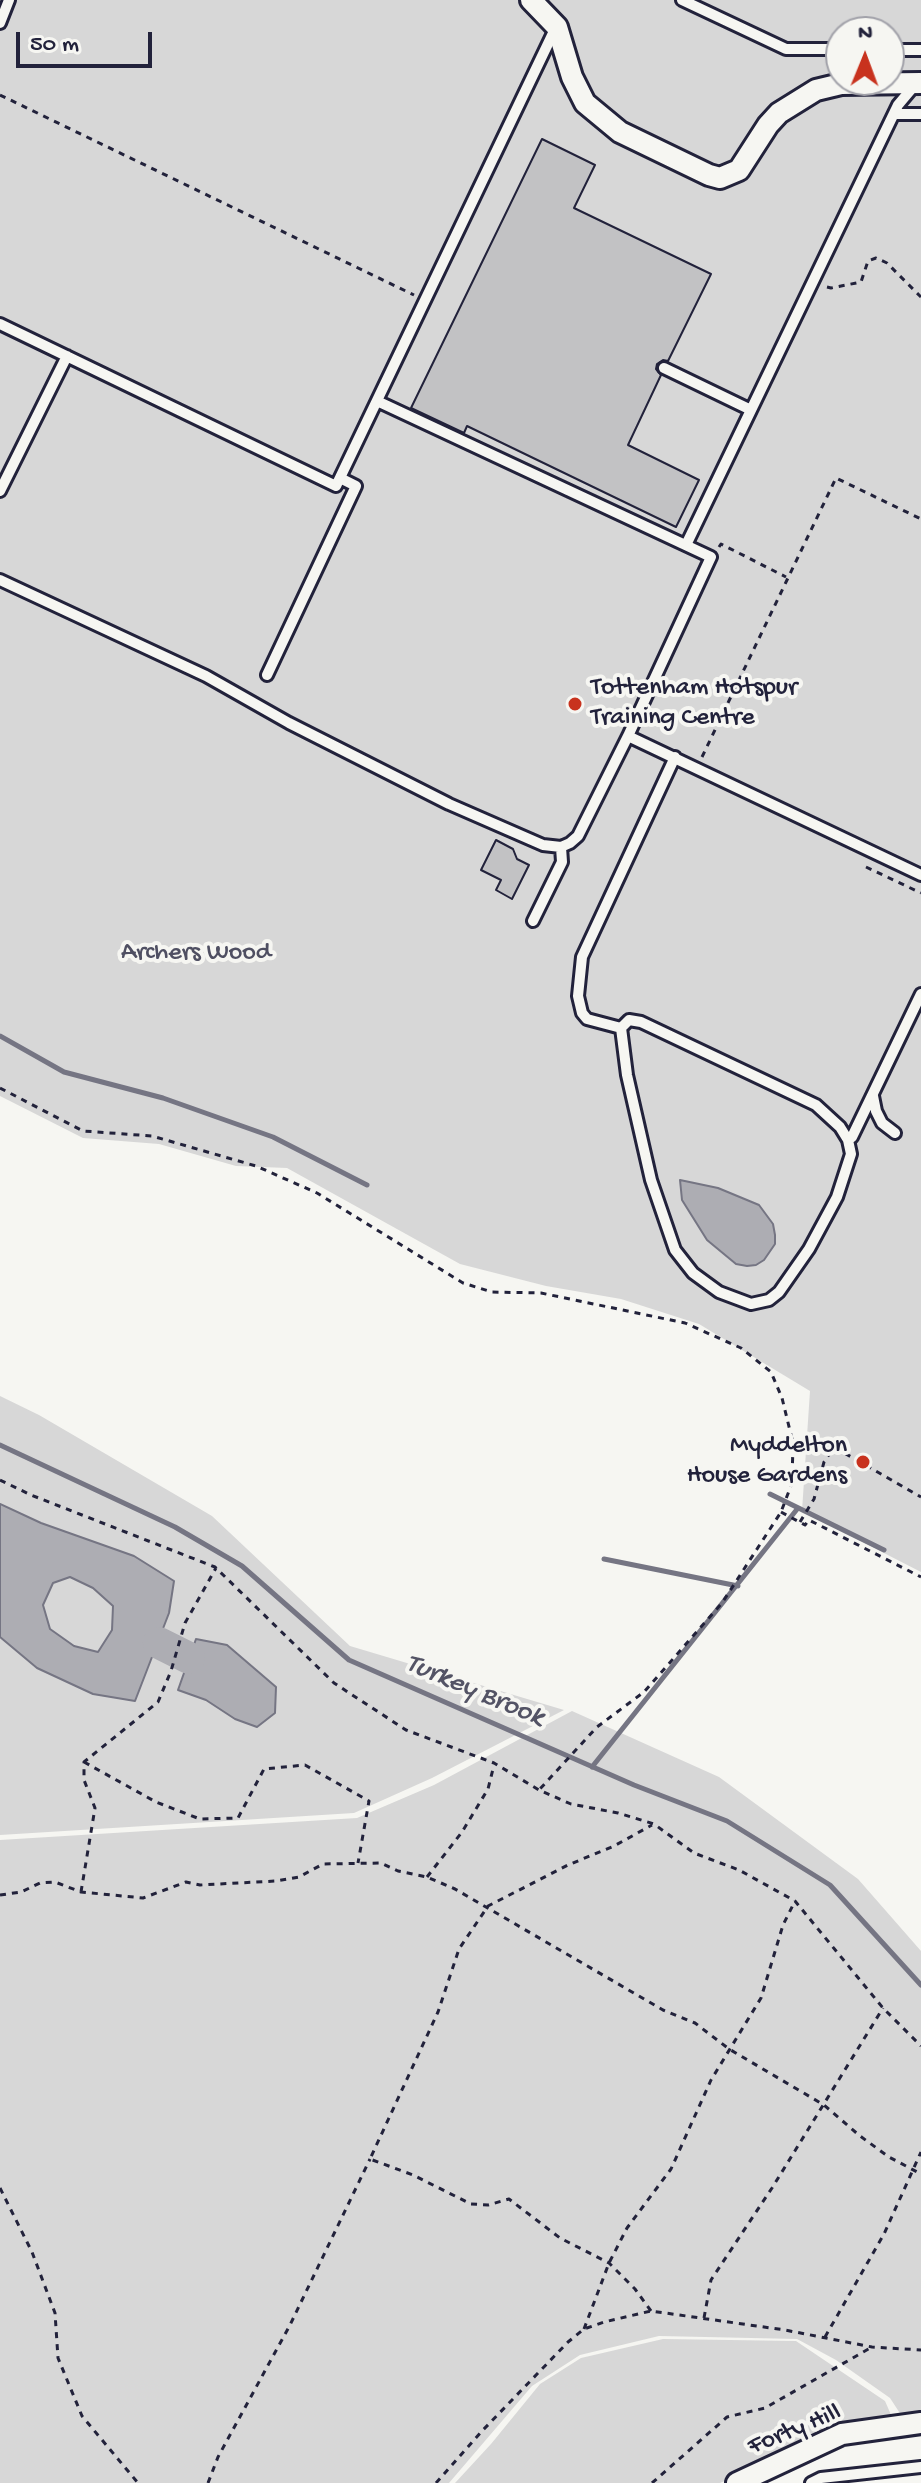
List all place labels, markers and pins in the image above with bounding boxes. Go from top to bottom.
place label: Tottenham Hotspur Training Centre [591,673,797,734]
marker: Tottenham Hotspur Training Centre [566,695,584,713]
place label: Myddelton House Gardens [687,1431,847,1492]
marker: Myddelton House Gardens [854,1453,872,1471]

